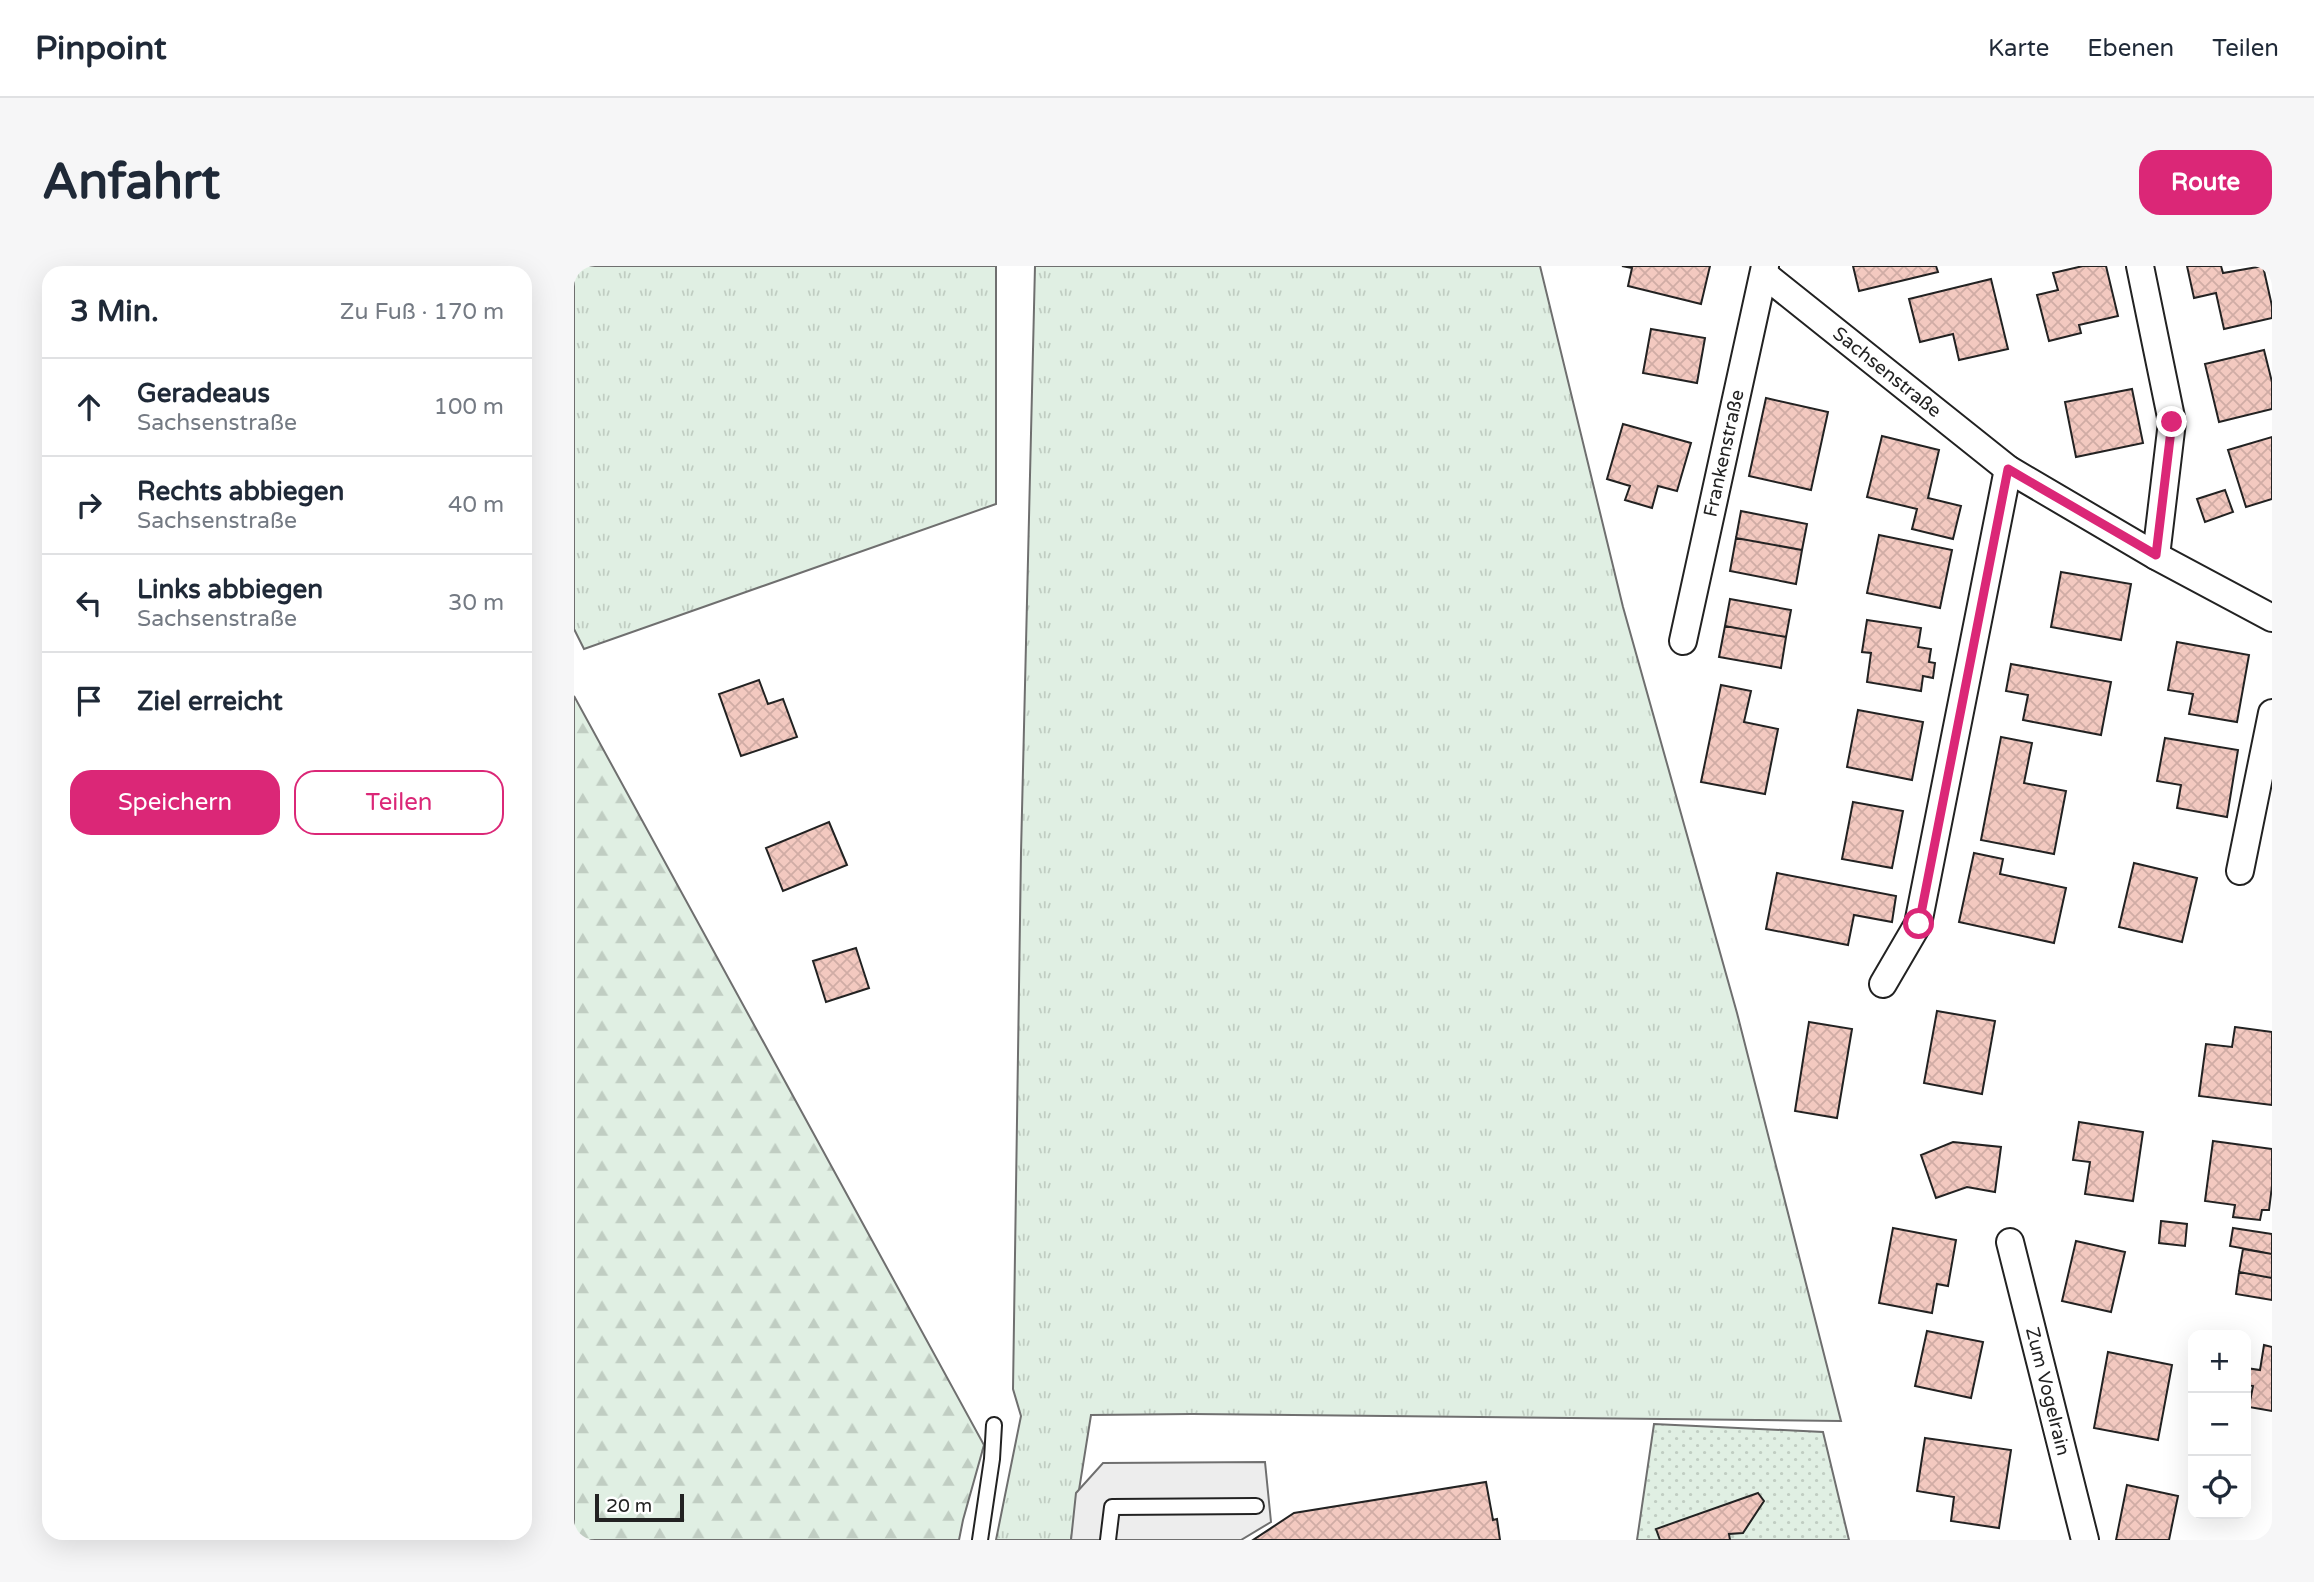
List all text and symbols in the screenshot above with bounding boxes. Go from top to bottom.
text: Pinpoint [35,29,167,68]
text: Karte [1988,34,2049,63]
text: Ebenen [2087,34,2174,63]
text: Teilen [2212,34,2279,63]
button: Route [2139,150,2272,215]
text: Anfahrt [42,153,220,212]
text: 3 Min. [70,293,159,330]
text: Zu Fuß · 170 m [340,298,504,326]
street label: Sachsenstraße [1828,322,1945,422]
text: Geradeaus [137,378,270,409]
icon: ahead [70,388,108,426]
street label: Frankenstraße [1699,388,1749,519]
text: 100 m [434,393,504,421]
route end [2156,406,2187,437]
text: Sachsenstraße [137,409,297,437]
text: Rechts abbiegen [137,476,344,507]
icon: right [70,486,108,524]
text: 40 m [448,491,504,519]
text: Sachsenstraße [137,507,297,535]
text: Links abbiegen [137,574,323,605]
icon: left [70,584,108,622]
text: 30 m [448,589,504,617]
text: Sachsenstraße [137,605,297,633]
icon: arrive [70,682,108,720]
text: Ziel erreicht [137,686,283,717]
button: Speichern [70,770,280,835]
button: Teilen [294,770,504,835]
route start [1903,908,1934,939]
street label: Zum Vogelrain [2021,1325,2074,1458]
map controls [2188,1330,2251,1519]
button: + [2188,1330,2251,1393]
button: − [2188,1393,2251,1456]
button: locate [2188,1456,2251,1519]
scale bar [595,1491,684,1523]
text: 20 m [606,1495,652,1517]

